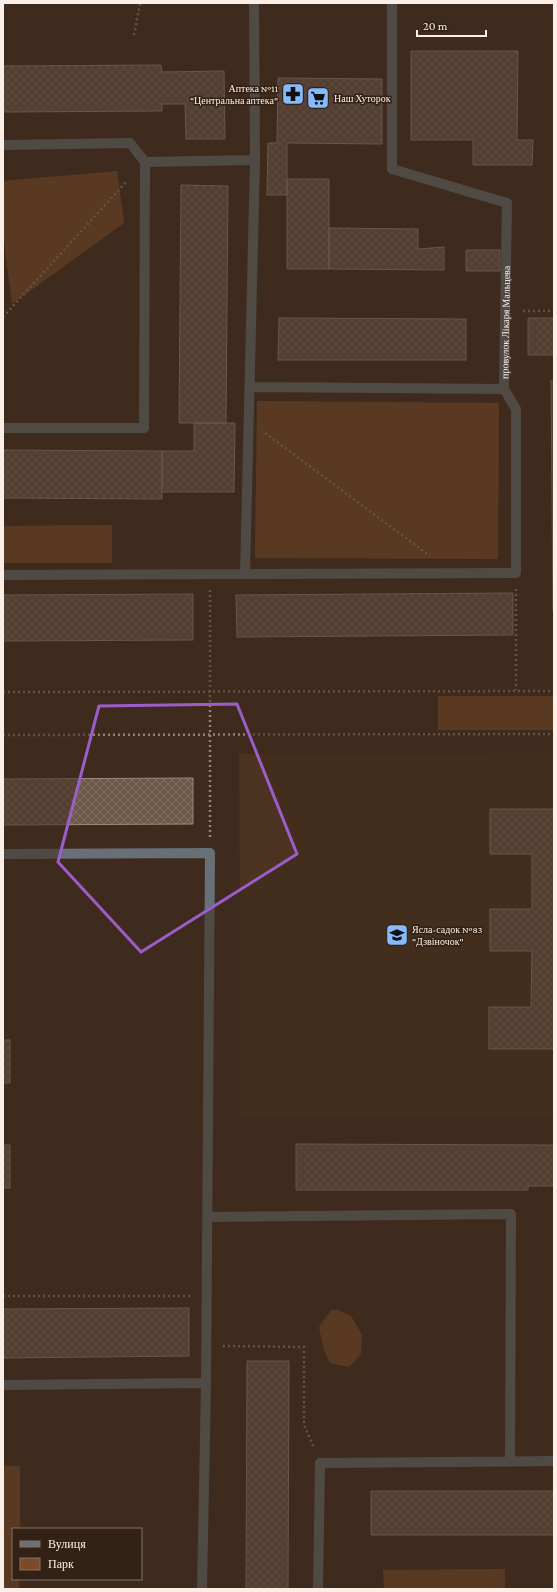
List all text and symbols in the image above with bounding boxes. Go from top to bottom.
scale bar [417,12,486,38]
text: 20 m [423,19,448,33]
pharmacy icon: Аптека №11 "Центральна аптека" [280,81,306,107]
place label: Аптека №11 "Центральна аптека" [190,83,278,106]
supermarket icon: Наш Хуторок [305,85,331,111]
place label: Наш Хуторок [334,93,391,104]
street label: провулок Лікаря Мальцева [499,265,511,379]
school or university icon: Ясла-садок №83 "Дзвіночок" [384,922,410,948]
place label: Ясла-садок №83 "Дзвіночок" [412,924,483,947]
legend [12,1528,142,1580]
text: Вулиця [48,1537,86,1551]
text: Парк [48,1557,74,1571]

